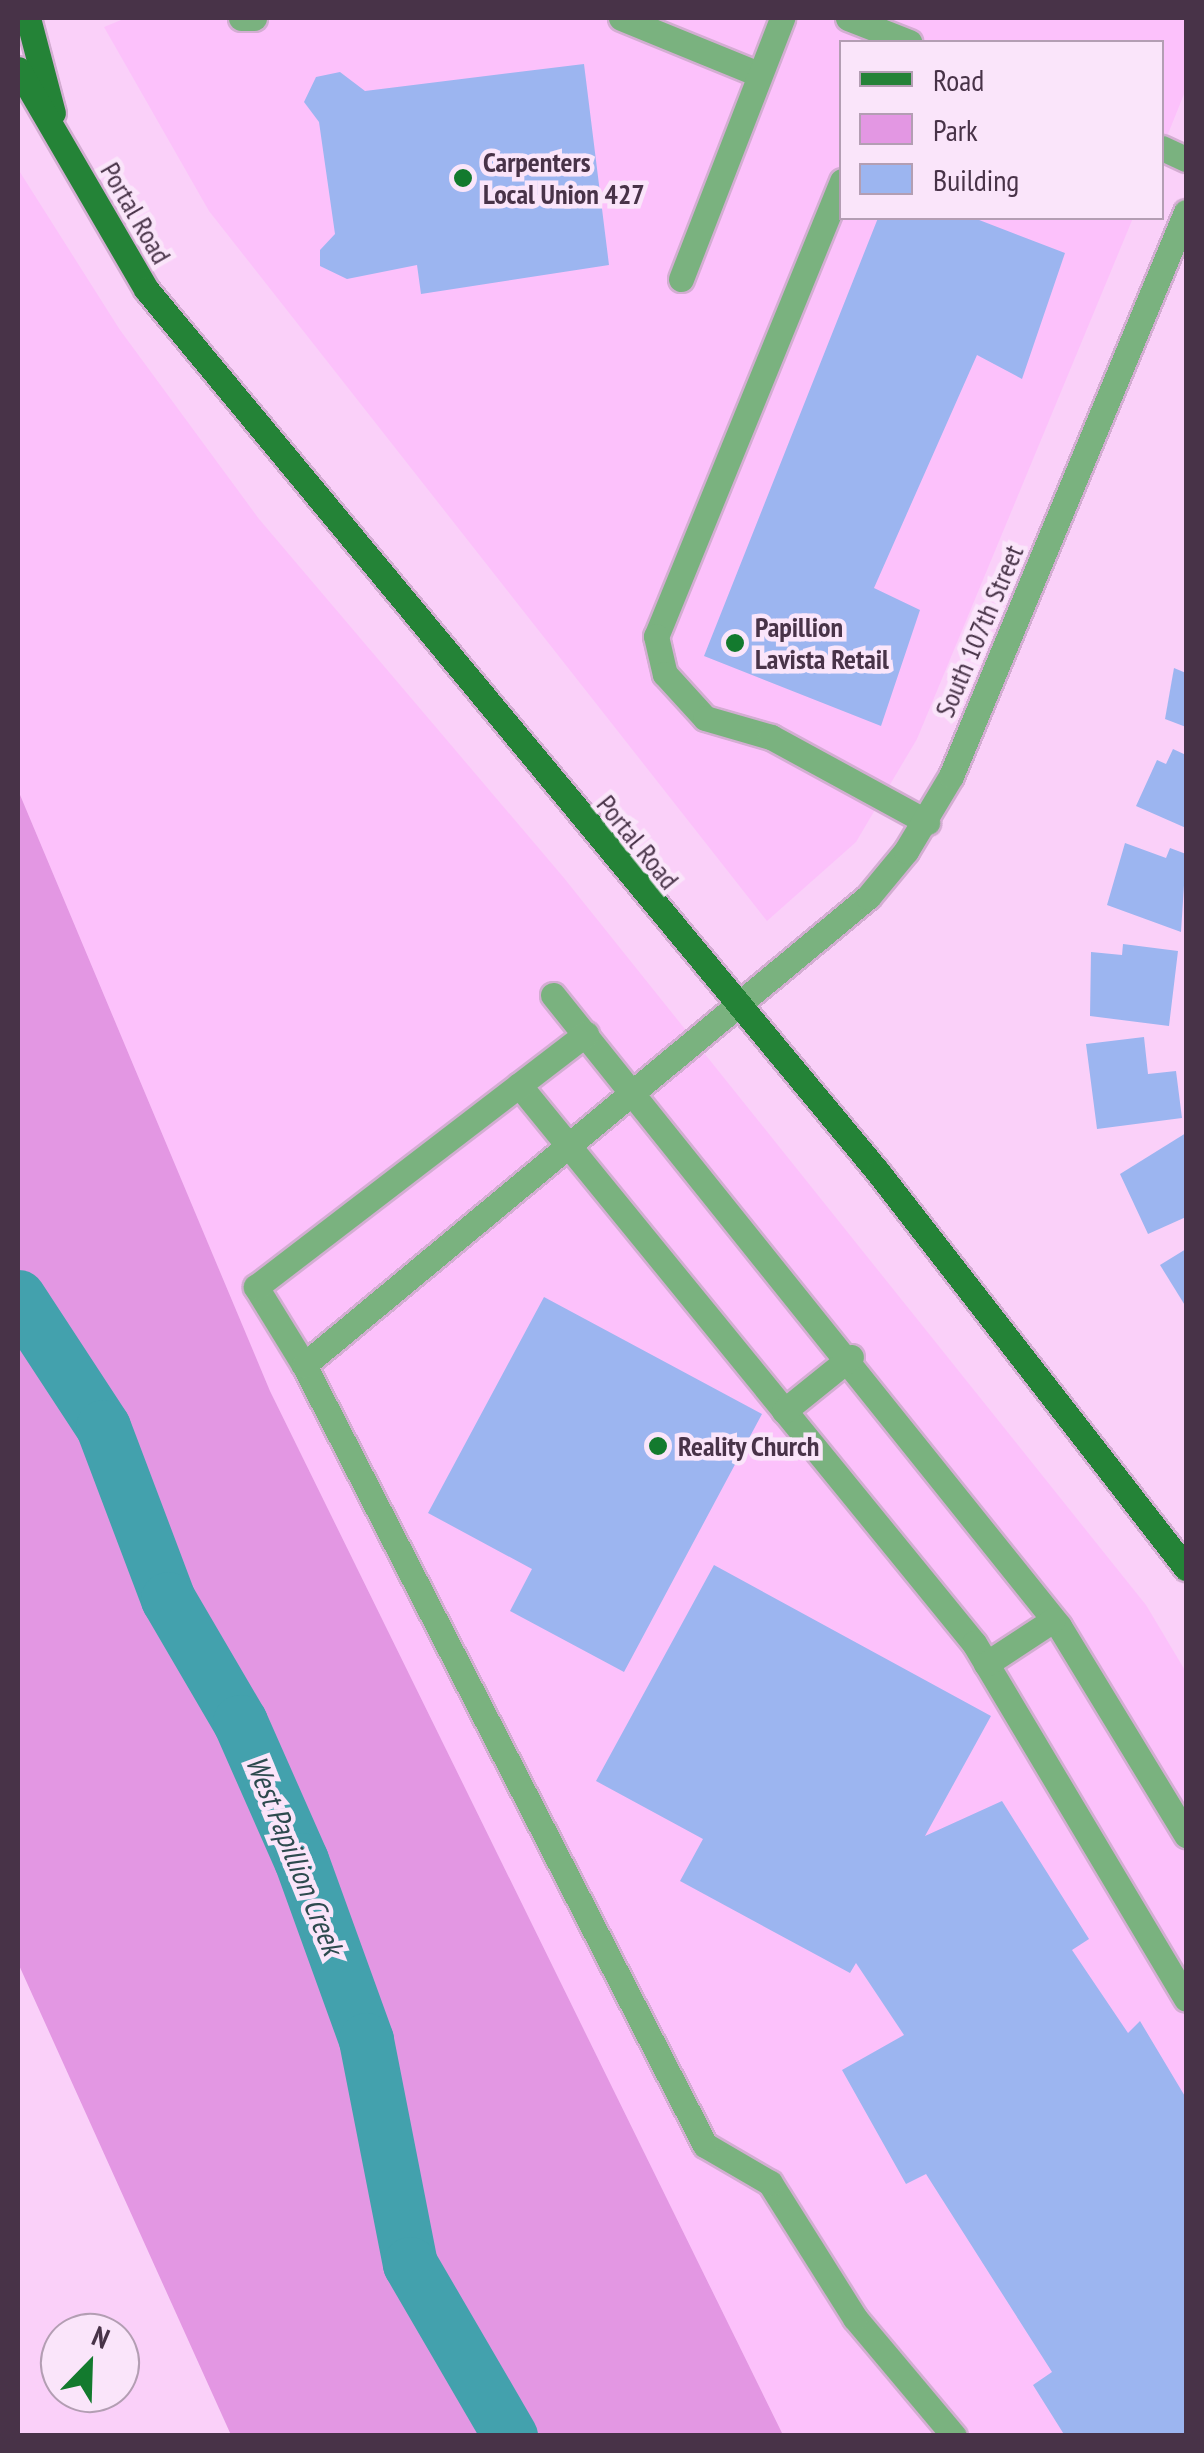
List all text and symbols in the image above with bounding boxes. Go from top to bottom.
legend [839,40,1164,220]
text: Road [933,60,984,99]
text: Park [933,110,978,149]
place label: Carpenters Local Union 427 [483,145,645,211]
street label: Portal Road [94,156,178,270]
text: Building [933,160,1019,199]
marker: Carpenters Local Union 427 [452,167,474,189]
street label: South 107th Street [928,540,1030,722]
place label: Papillion Lavista Retail [755,610,889,676]
marker: Papillion Lavista Retail [724,632,746,654]
street label: Portal Road [590,788,686,896]
place label: Reality Church [678,1429,821,1463]
marker: Reality Church [647,1435,669,1457]
water label: West Papillion Creek [239,1750,351,1960]
north arrow [40,2313,140,2413]
text: N [87,2317,115,2357]

